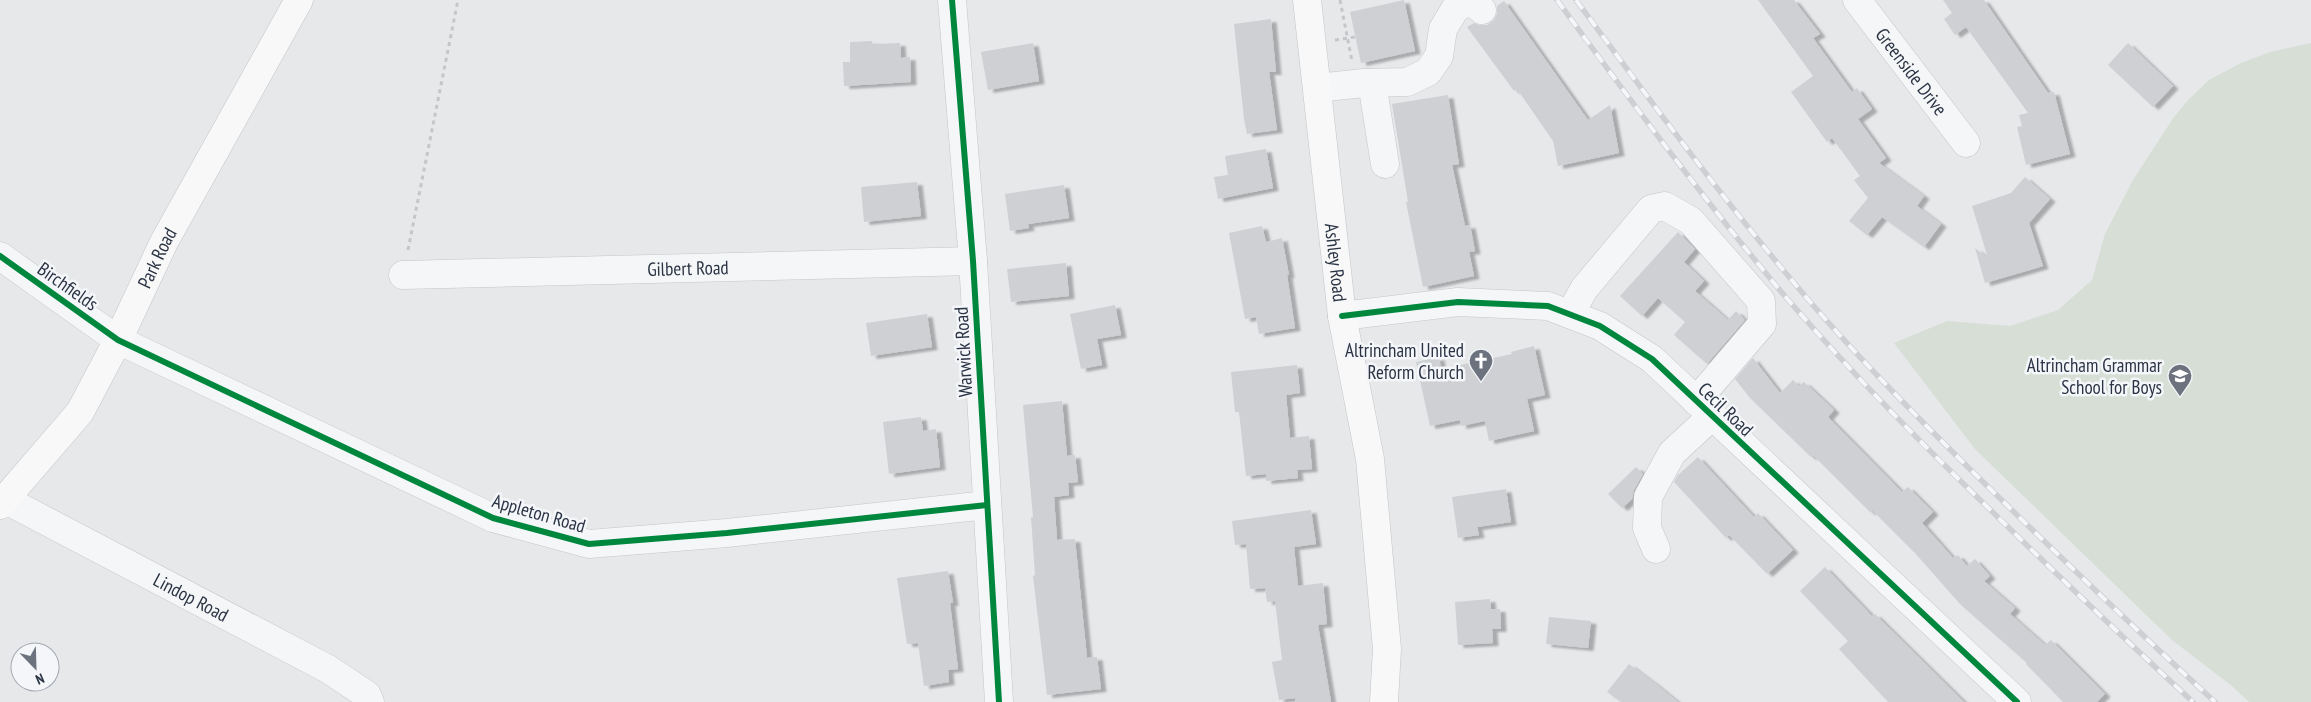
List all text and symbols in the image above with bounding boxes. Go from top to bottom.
street label: Greenside Drive [1871,23,1953,120]
street label: Ashley Road [1320,222,1352,303]
street label: Park Road [132,223,182,292]
street label: Gilbert Road [647,255,729,281]
street label: Birchfields [33,256,103,316]
street label: Warwick Road [949,306,977,398]
place label: Altrincham United Reform Church [1345,338,1464,384]
church icon: Altrincham United Reform Church [1468,348,1494,382]
place label: Altrincham Grammar School for Boys [2027,353,2163,399]
school or university icon: Altrincham Grammar School for Boys [2167,363,2193,397]
street label: Cecil Road [1693,377,1759,441]
street label: Appleton Road [490,488,588,538]
street label: Lindop Road [149,568,233,627]
north arrow [10,642,60,692]
text: N [33,669,47,689]

